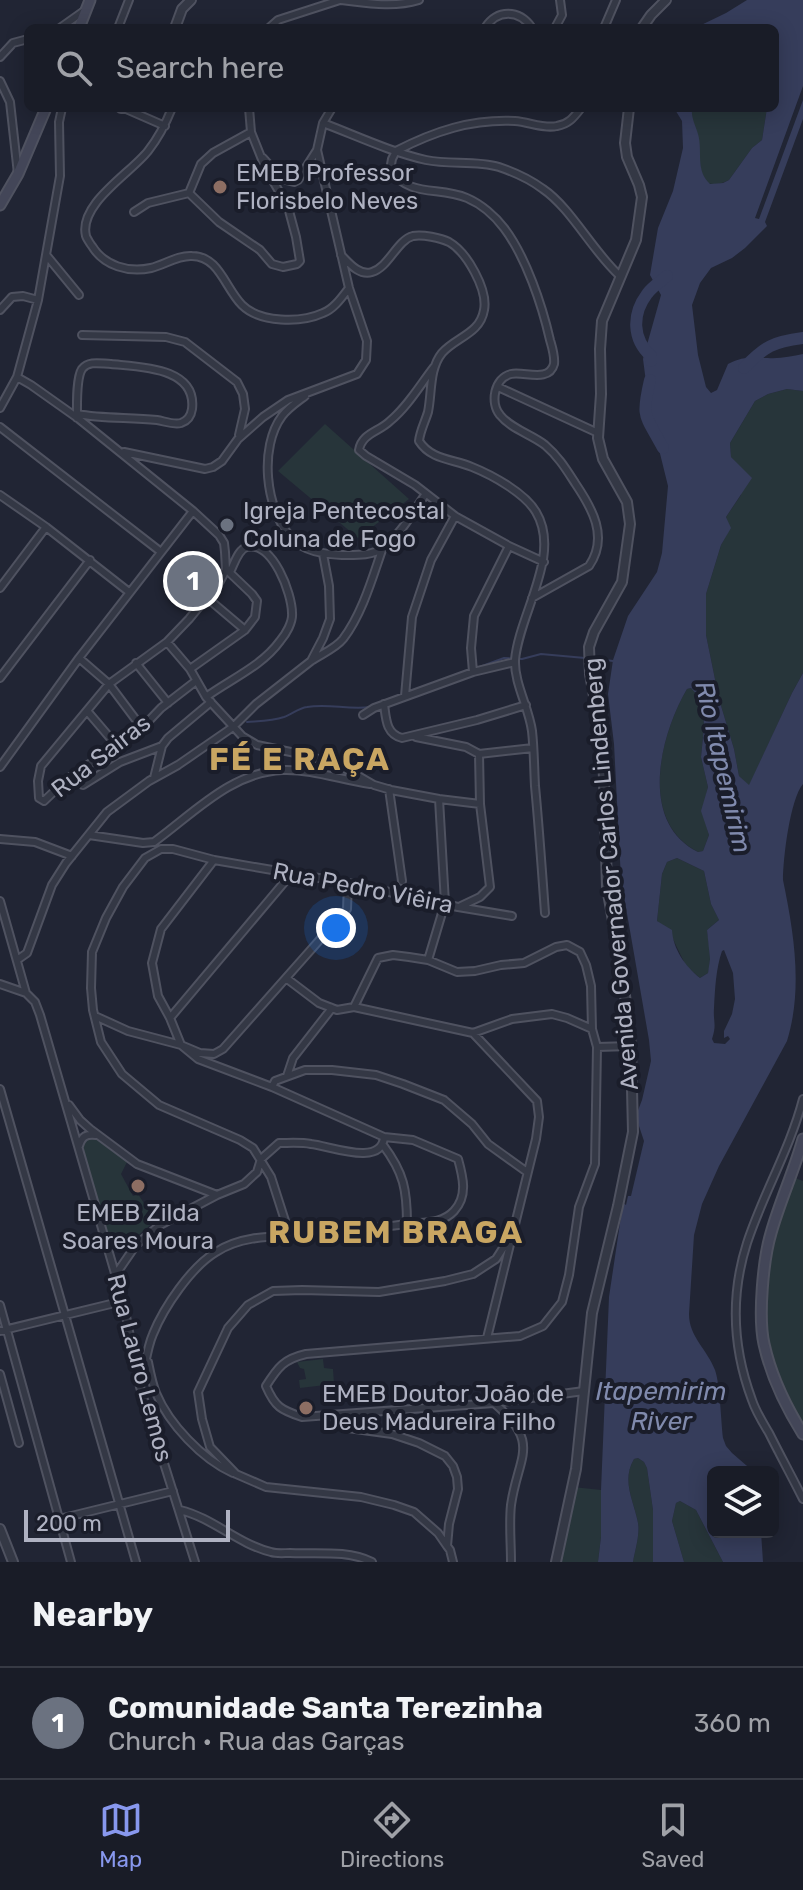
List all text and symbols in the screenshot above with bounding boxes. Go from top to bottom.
search box [24,24,779,112]
icon: search [52,46,96,90]
text: Search here [116,50,284,86]
place label: EMEB Professor Florisbelo Neves [236,159,418,215]
marker: EMEB Professor Florisbelo Neves [211,178,229,196]
place label: Igreja Pentecostal Coluna de Fogo [243,497,445,553]
marker: Igreja Pentecostal Coluna de Fogo [218,516,236,534]
pin: 1 [167,551,219,611]
street label: Avenida Governador Carlos Lindenberg [578,657,644,1091]
water label: Rio Itapemirim [688,678,758,856]
street label: Rua Sairas [46,709,156,803]
district label: FÉ E RAÇA [209,740,391,778]
street label: Rua Pedro Viêira [270,857,456,919]
your location [316,908,356,948]
marker: EMEB Zilda Soares Moura [129,1177,147,1195]
place label: EMEB Zilda Soares Moura [62,1199,214,1255]
district label: RUBEM BRAGA [268,1213,524,1251]
street label: Rua Lauro Lemos [101,1271,179,1465]
water label: Itapemirim River [595,1376,727,1437]
place label: EMEB Doutor João de Deus Madureira Filho [322,1380,564,1436]
marker: EMEB Doutor João de Deus Madureira Filho [297,1399,315,1417]
map controls [707,1466,779,1538]
button: layers [707,1466,779,1538]
scale bar [24,1506,230,1542]
text: 200 m [36,1510,102,1537]
text: Nearby [32,1594,153,1635]
text: Comunidade Santa Terezinha [108,1690,543,1726]
text: 1 [52,1708,64,1739]
text: 360 m [694,1708,771,1739]
text: Church · Rua das Garças [108,1726,404,1757]
tab: Map [99,1798,143,1873]
tab: Directions [340,1798,444,1873]
tab: Saved [642,1798,704,1873]

